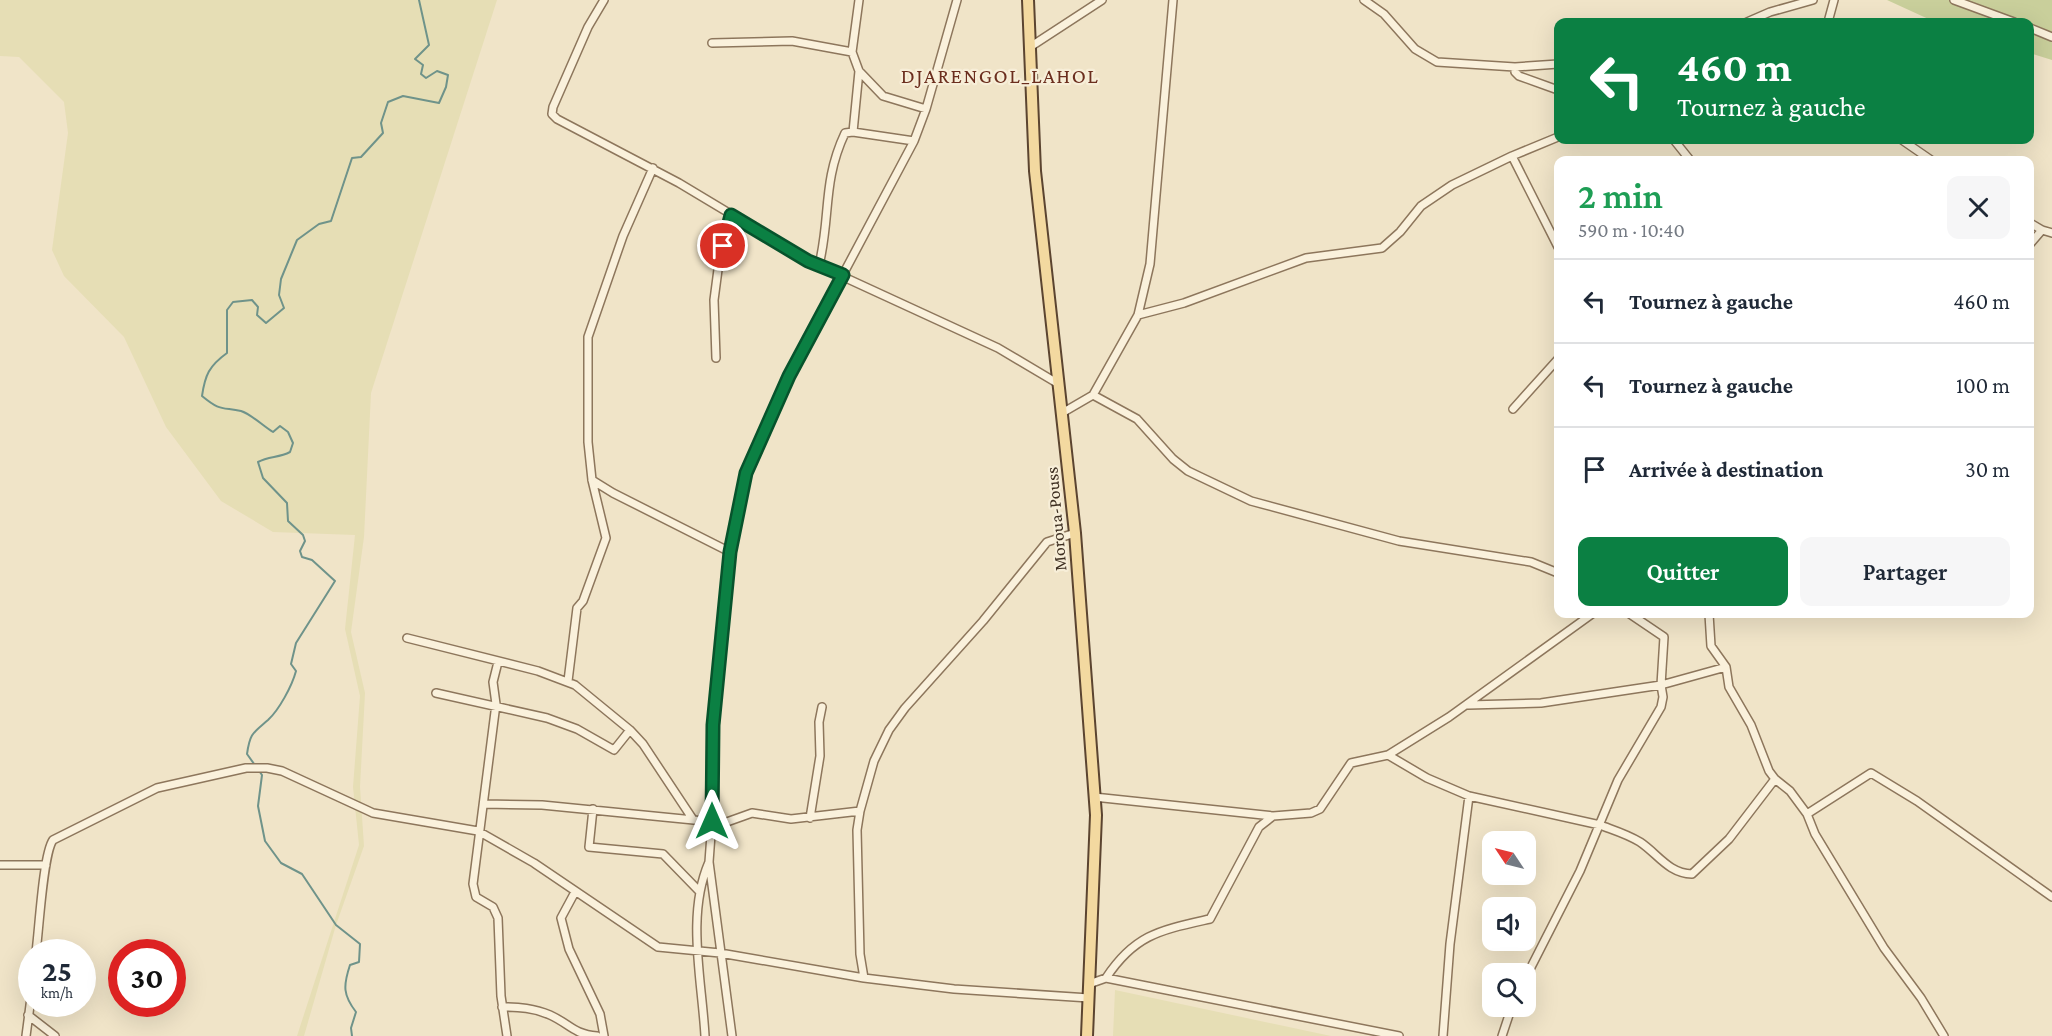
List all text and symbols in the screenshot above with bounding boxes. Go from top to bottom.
icon: left [1578,42,1656,120]
text: 460 m [1677,43,1792,90]
district label: DJARENGOL_LAHOL [901,64,1099,88]
text: Tournez à gauche [1677,92,1866,122]
text: 2 min [1578,176,1663,216]
button: close [1947,176,2010,239]
text: 590 m · 10:40 [1578,219,1685,241]
pin [697,220,748,271]
icon: arrive [706,229,739,262]
icon: left [1578,285,1611,318]
text: Tournez à gauche [1629,289,1793,314]
text: 460 m [1953,289,2010,314]
icon: left [1578,369,1611,402]
text: Tournez à gauche [1629,373,1793,398]
text: 100 m [1956,373,2010,398]
icon: arrive [1578,453,1611,486]
text: Arrivée à destination [1629,457,1823,482]
text: 30 m [1965,457,2010,482]
street label: Moroua-Pouss [1041,466,1071,572]
button: Quitter [1578,537,1788,606]
button: Partager [1800,537,2010,606]
position arrow [680,789,744,853]
north arrow [1482,831,1536,885]
map controls [1482,831,1536,1017]
button: sound [1482,897,1536,951]
speed limit sign: 30 [108,939,186,1017]
text: 25 [42,954,72,987]
button: search [1482,963,1536,1017]
text: km/h [41,985,73,1001]

